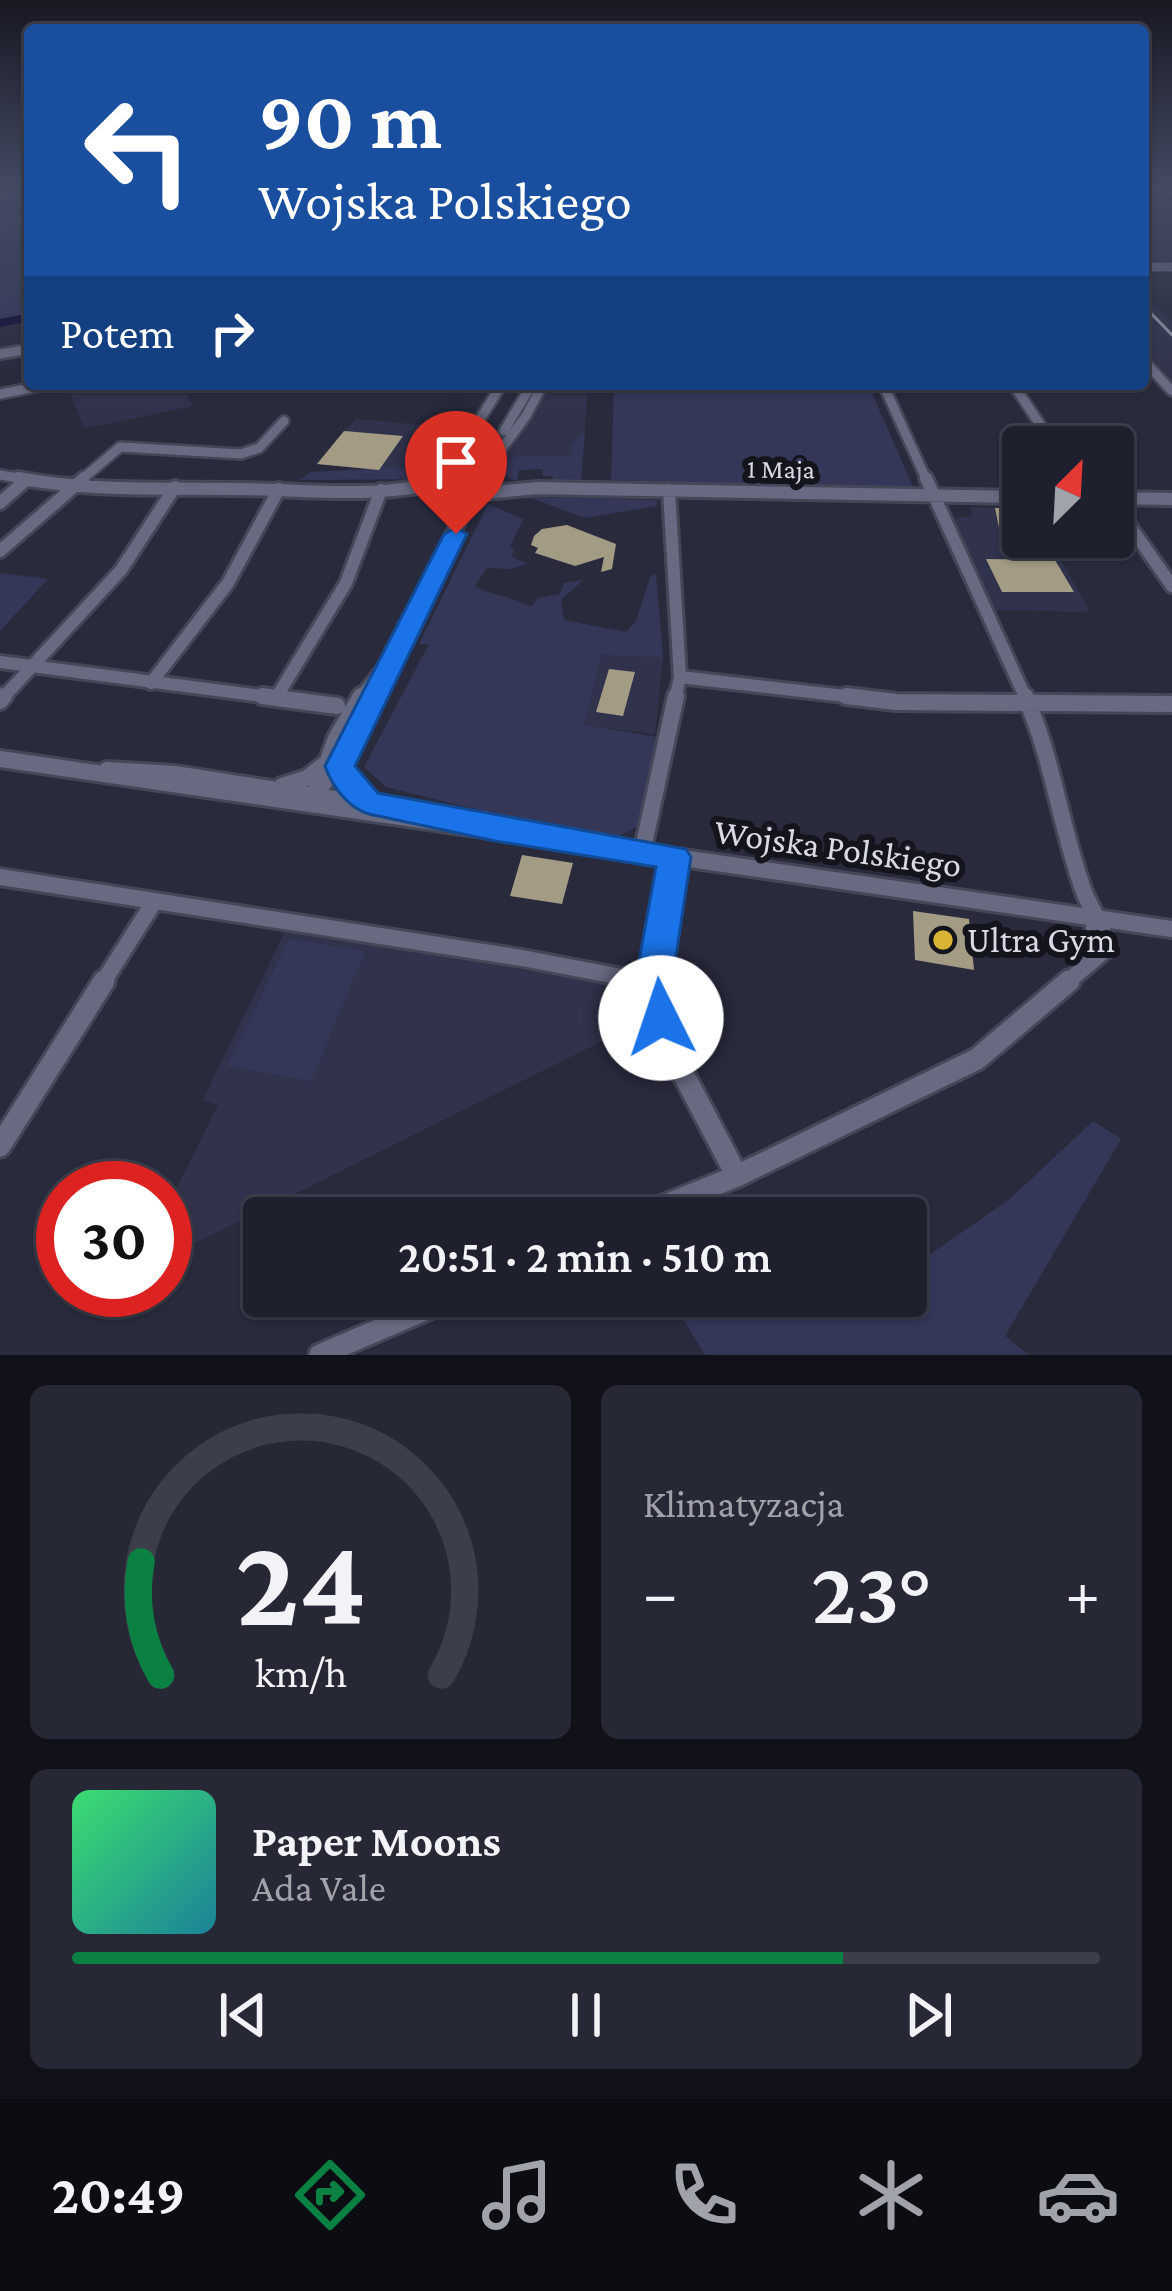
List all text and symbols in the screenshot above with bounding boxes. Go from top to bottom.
icon: left [60,72,216,228]
text: 90 m [258,73,442,166]
text: Wojska Polskiego [258,171,632,231]
icon: right [199,300,265,366]
text: Potem [60,308,175,358]
pin [405,411,507,534]
north arrow [1002,426,1134,558]
map controls [1002,426,1134,558]
icon: arrive [423,429,489,495]
street label: 1 Maja [747,453,815,485]
street label: Wojska Polskiego [712,811,964,885]
place label: Ultra Gym [967,920,1115,960]
marker: Ultra Gym [930,927,956,953]
position arrow [598,955,724,1081]
speed limit sign: 30 [36,1161,192,1317]
text: 20:51 · 2 min · 510 m [398,1232,772,1282]
text: Klimatyzacja [643,1482,844,1525]
text: 24 [235,1512,366,1651]
text: 23° [811,1542,932,1642]
text: − [643,1556,678,1629]
text: + [1065,1556,1100,1629]
text: km/h [254,1649,347,1696]
text: Paper Moons [252,1816,501,1866]
text: Ada Vale [252,1866,386,1909]
icon: previous [210,1982,276,2048]
icon: pause [553,1982,619,2048]
icon: next [896,1982,962,2048]
icon: directions [288,2153,372,2237]
icon: music [475,2153,559,2237]
icon: phone [662,2153,746,2237]
icon: climate [849,2153,933,2237]
icon: car [1036,2153,1120,2237]
text: 20:49 [52,2165,185,2225]

